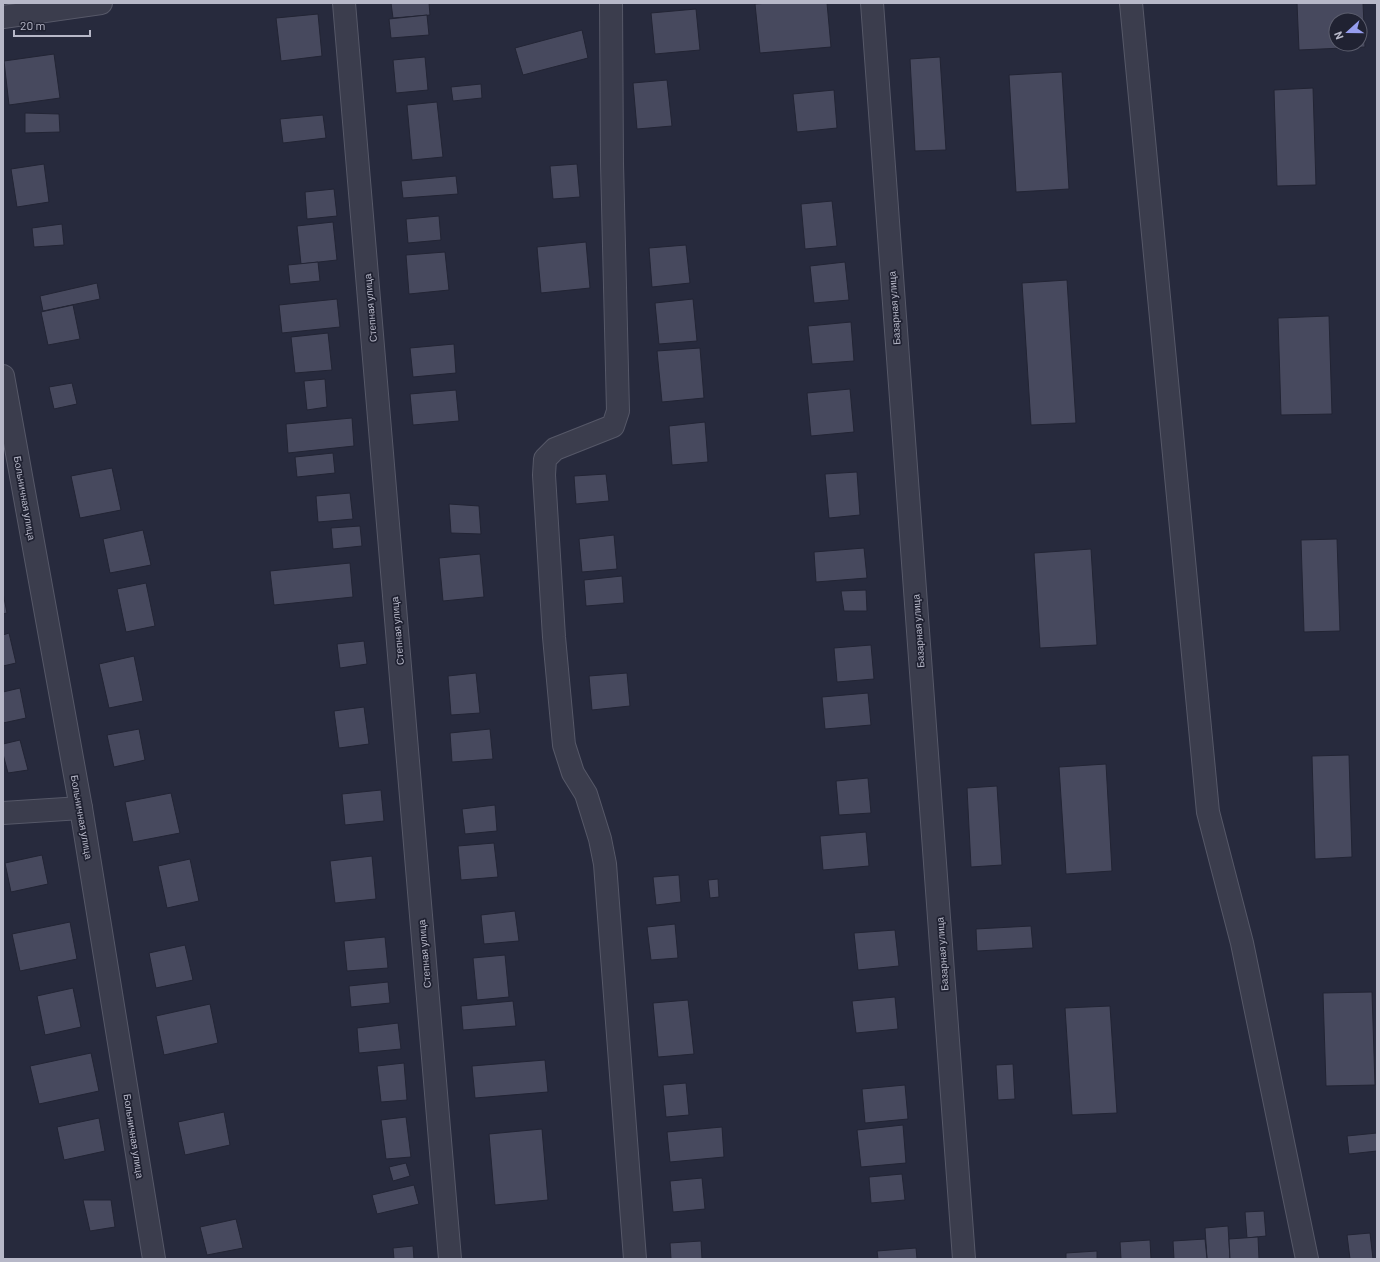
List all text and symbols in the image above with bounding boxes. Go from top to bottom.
scale bar [14,12,90,38]
north arrow [1328,12,1368,52]
text: 20 m [20,18,46,32]
text: N [1331,30,1346,42]
street label: Базарная улица [885,270,903,345]
street label: Степная улица [361,273,379,343]
street label: Больничная улица [12,455,38,541]
street label: Базарная улица [909,593,927,668]
street label: Степная улица [388,596,406,666]
street label: Больничная улица [69,774,95,860]
street label: Базарная улица [933,916,951,991]
street label: Степная улица [415,919,433,989]
street label: Больничная улица [121,1093,147,1179]

